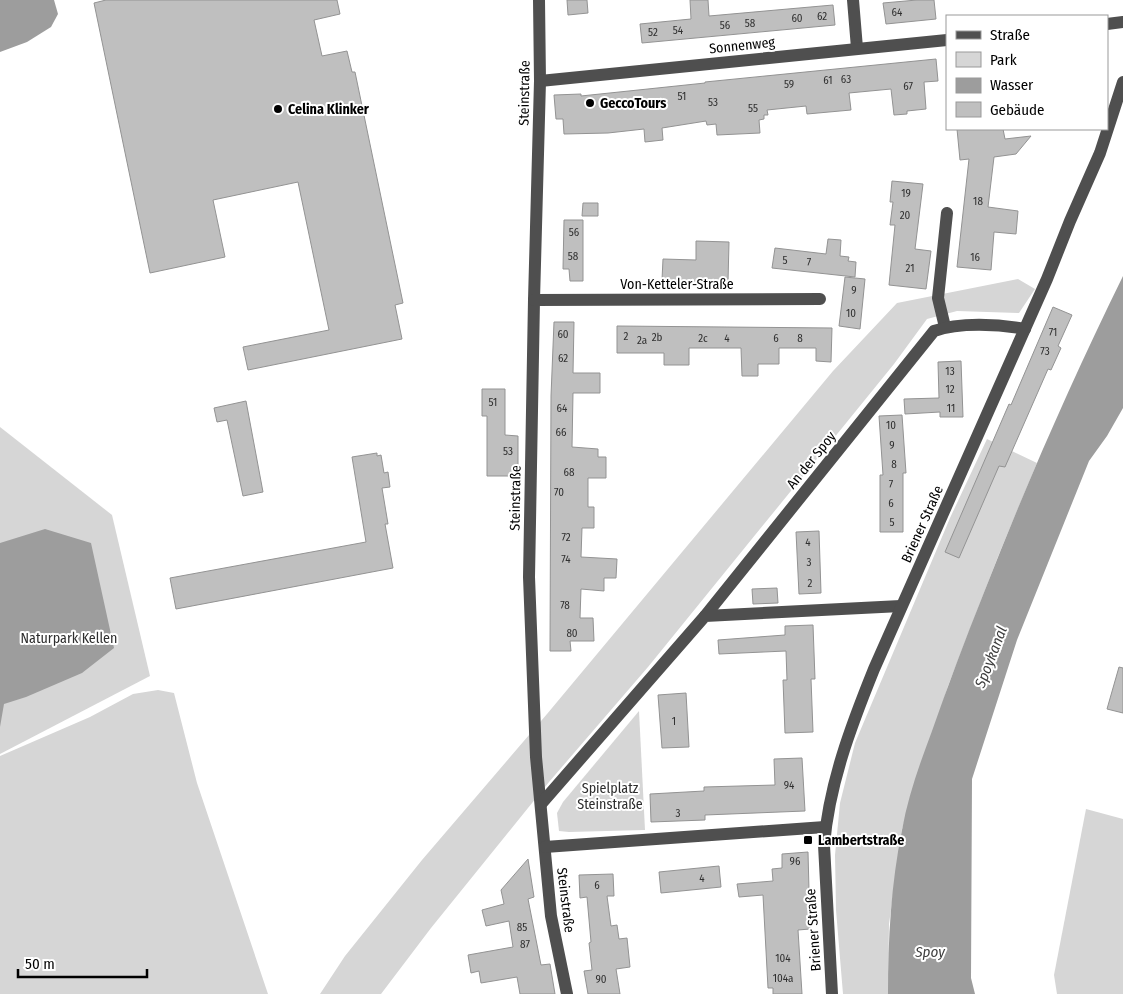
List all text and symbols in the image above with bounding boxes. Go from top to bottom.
house number: 64 [892,6,903,19]
house number: 62 [817,10,827,23]
house number: 60 [791,12,803,25]
legend [946,15,1108,130]
house number: 58 [745,17,756,30]
house number: 56 [720,19,731,32]
house number: 54 [673,24,684,37]
house number: 52 [648,26,658,39]
text: Straße [990,26,1030,44]
street label: Sonnenweg [708,34,776,57]
text: Park [990,51,1017,69]
street label: Steinstraße [515,60,534,126]
house number: 63 [841,73,851,86]
house number: 61 [823,74,833,87]
text: Wasser [990,76,1034,94]
house number: 59 [784,78,794,91]
house number: 67 [903,80,913,93]
house number: 51 [678,90,686,103]
place label: GeccoTours [600,95,666,112]
house number: 53 [708,96,718,109]
marker: GeccoTours [584,97,596,109]
place label: Celina Klinker [288,101,370,118]
text: Gebäude [990,101,1045,119]
house number: 55 [748,102,758,115]
marker: Celina Klinker [272,103,284,115]
house number: 19 [901,187,911,200]
house number: 18 [973,195,983,208]
house number: 20 [900,209,911,222]
house number: 56 [569,226,580,239]
house number: 58 [568,250,579,263]
house number: 16 [970,251,980,264]
house number: 5 [782,254,788,267]
house number: 7 [807,256,812,269]
house number: 21 [906,262,914,275]
street label: Von-Ketteler-Straße [620,276,734,293]
house number: 9 [851,284,857,297]
house number: 10 [846,307,856,320]
house number: 71 [1049,326,1057,339]
house number: 60 [557,328,569,341]
house number: 2 [624,330,629,343]
house number: 2b [652,331,662,344]
house number: 2c [698,332,708,345]
house number: 4 [724,332,730,345]
house number: 6 [773,332,779,345]
house number: 8 [797,332,803,345]
house number: 2a [637,334,647,347]
house number: 73 [1040,345,1050,358]
house number: 62 [558,352,568,365]
house number: 13 [945,365,955,378]
house number: 12 [945,383,955,396]
house number: 51 [489,396,497,409]
house number: 64 [557,402,568,415]
house number: 11 [947,402,955,415]
house number: 10 [886,419,896,432]
house number: 66 [556,426,567,439]
street label: An der Spoy [783,428,840,492]
house number: 9 [889,439,895,452]
house number: 53 [503,445,513,458]
house number: 8 [891,458,897,471]
street label: Steinstraße [506,465,525,531]
house number: 68 [564,466,575,479]
house number: 7 [889,478,894,491]
street label: Briener Straße [898,483,947,565]
house number: 70 [554,486,564,499]
house number: 6 [888,497,894,510]
house number: 5 [889,516,895,529]
house number: 72 [561,531,571,544]
house number: 4 [805,536,811,549]
house number: 74 [561,553,571,566]
house number: 3 [807,556,812,569]
house number: 2 [808,577,813,590]
house number: 78 [560,599,570,612]
water label: Spoykanal [971,624,1011,691]
house number: 80 [566,627,578,640]
park label: Naturpark Kellen [21,630,117,647]
house number: 1 [672,715,676,728]
house number: 94 [784,779,795,792]
park label: Spielplatz Steinstraße [577,780,643,813]
house number: 3 [676,807,681,820]
place label: Lambertstraße [818,832,904,849]
marker: Lambertstraße [802,834,814,846]
house number: 96 [790,855,801,868]
street label: Steinstraße [553,867,578,934]
house number: 4 [699,872,705,885]
house number: 6 [594,879,600,892]
street label: Briener Straße [802,888,825,972]
house number: 85 [517,921,527,934]
house number: 87 [520,938,530,951]
water label: Spoy [914,943,946,961]
scale bar [18,946,146,978]
house number: 104 [775,952,791,965]
text: 50 m [25,955,55,973]
house number: 104a [773,972,793,985]
house number: 90 [595,973,607,986]

